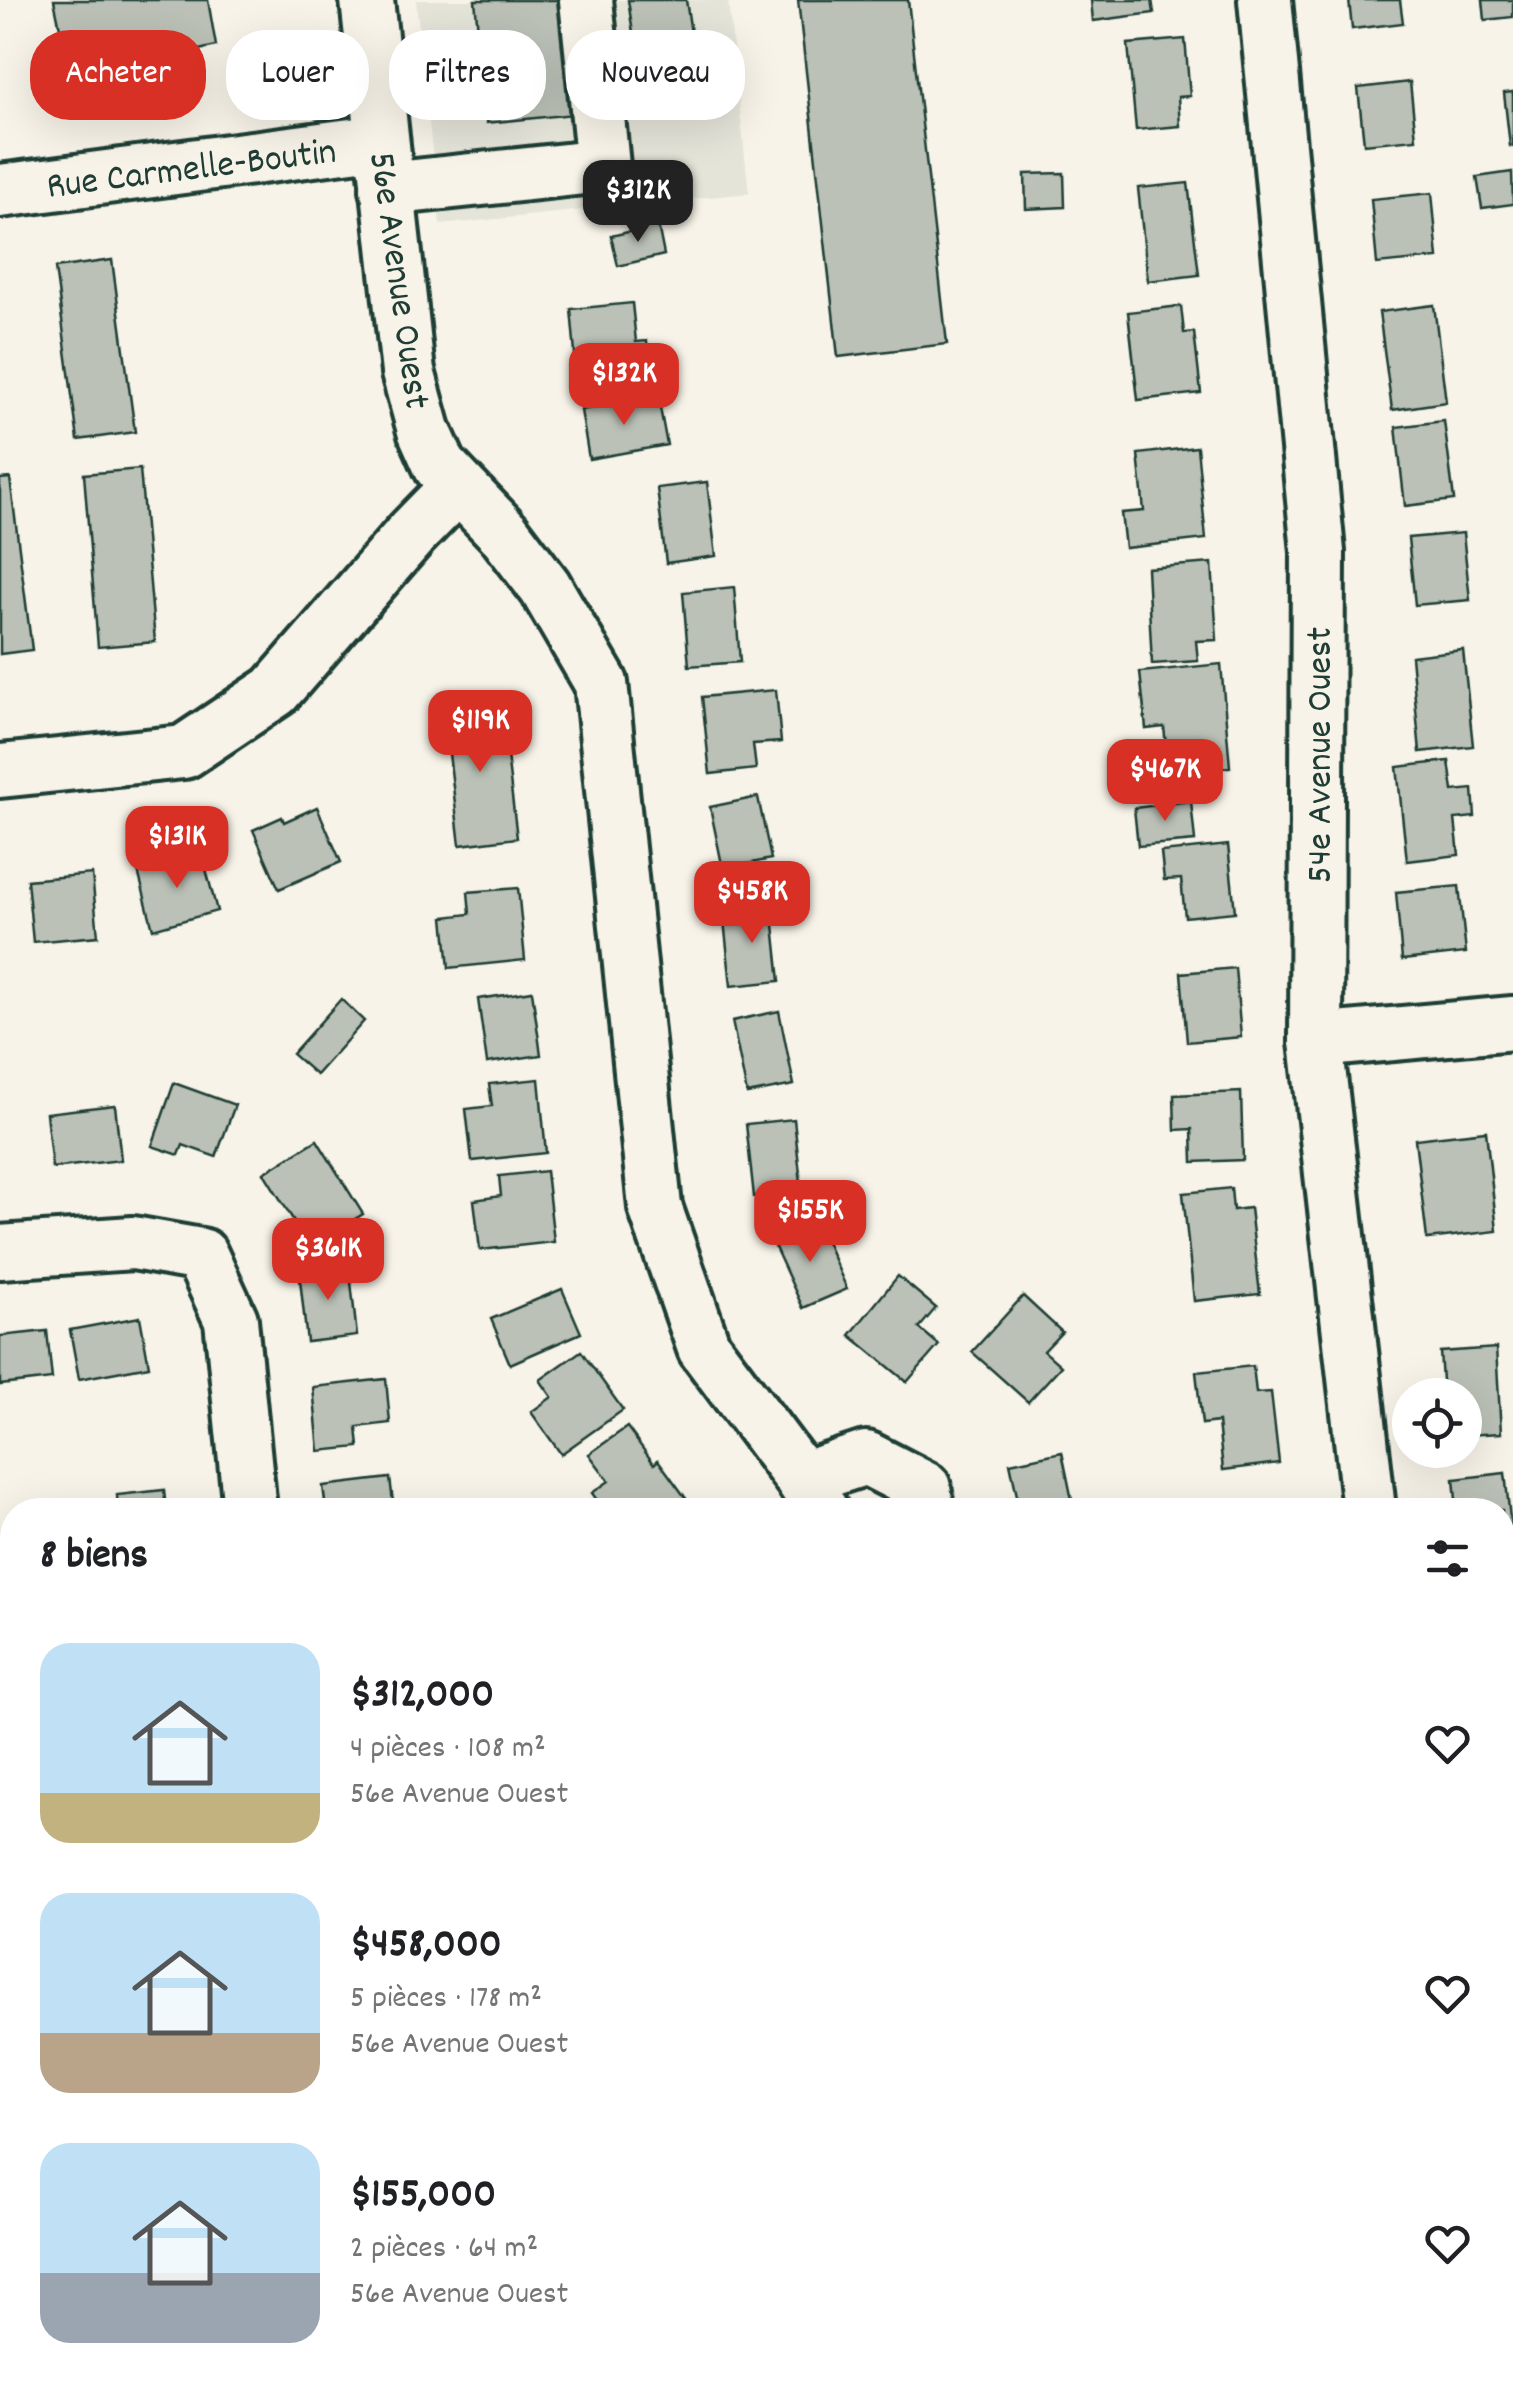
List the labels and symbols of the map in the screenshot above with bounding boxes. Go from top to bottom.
street label: Rue Carmelle-Boutin [44,126,340,217]
street label: 56e Avenue Ouest [351,149,442,413]
pin: $312K [568,160,708,245]
pin: $132K [554,343,694,428]
street label: 54e Avenue Ouest [1295,627,1350,883]
pin: $119K [410,690,550,775]
pin: $467K [1095,739,1235,824]
pin: $131K [107,806,247,891]
pin: $458K [682,861,822,946]
pin: $155K [740,1180,880,1265]
pin: $361K [258,1218,398,1303]

